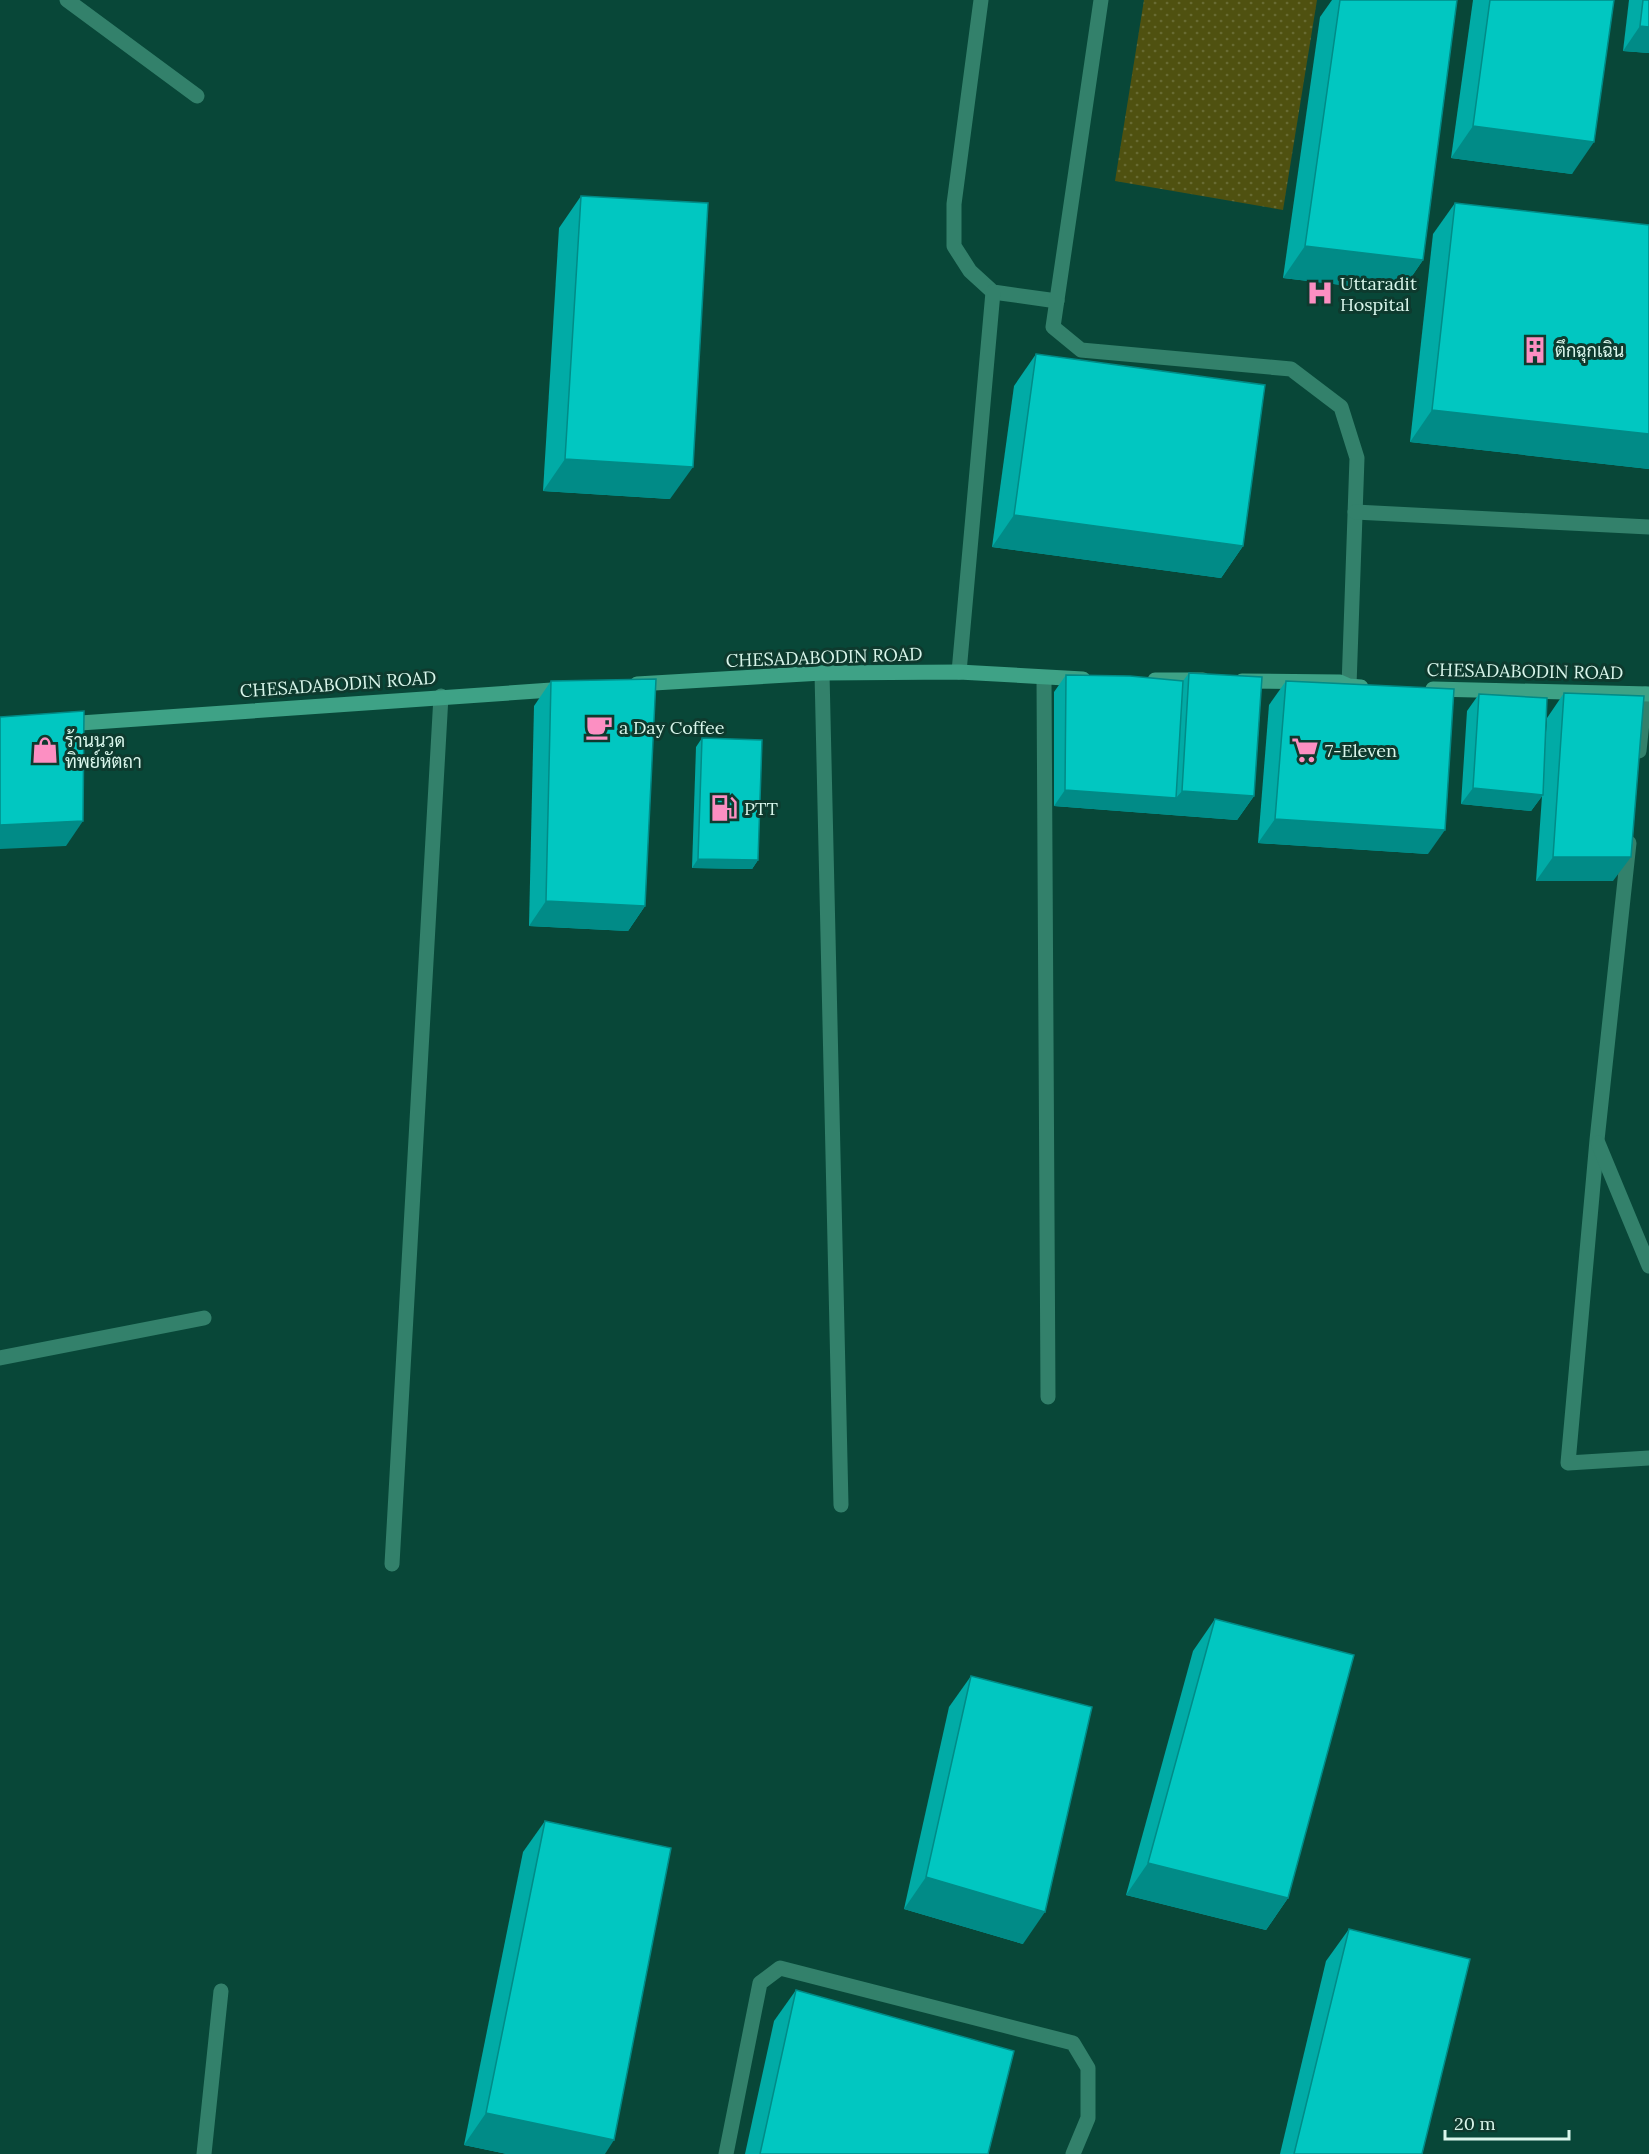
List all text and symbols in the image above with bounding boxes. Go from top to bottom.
place label: Uttaradit Hospital [1340,272,1417,316]
hospital icon: Uttaradit Hospital [1305,278,1335,308]
building icon: ตึกฉุกเฉิน [1520,335,1550,365]
place label: ตึกฉุกเฉิน [1555,339,1624,363]
street label: CHESADABODIN ROAD [725,642,923,672]
street label: CHESADABODIN ROAD [1426,658,1624,684]
street label: CHESADABODIN ROAD [239,666,437,702]
cafe icon: a Day Coffee [584,712,614,742]
place label: a Day Coffee [619,716,725,739]
place label: ร้านนวด ทิพย์หัตถา [65,729,142,773]
shop icon: ร้านนวด ทิพย์หัตถา [30,735,60,765]
supermarket icon: 7-Eleven [1290,735,1320,765]
place label: 7-Eleven [1325,739,1397,762]
fuel station icon: PTT [709,793,739,823]
place label: PTT [744,797,778,820]
scale bar [1445,2103,1570,2141]
text: 20 m [1454,2112,1496,2135]

